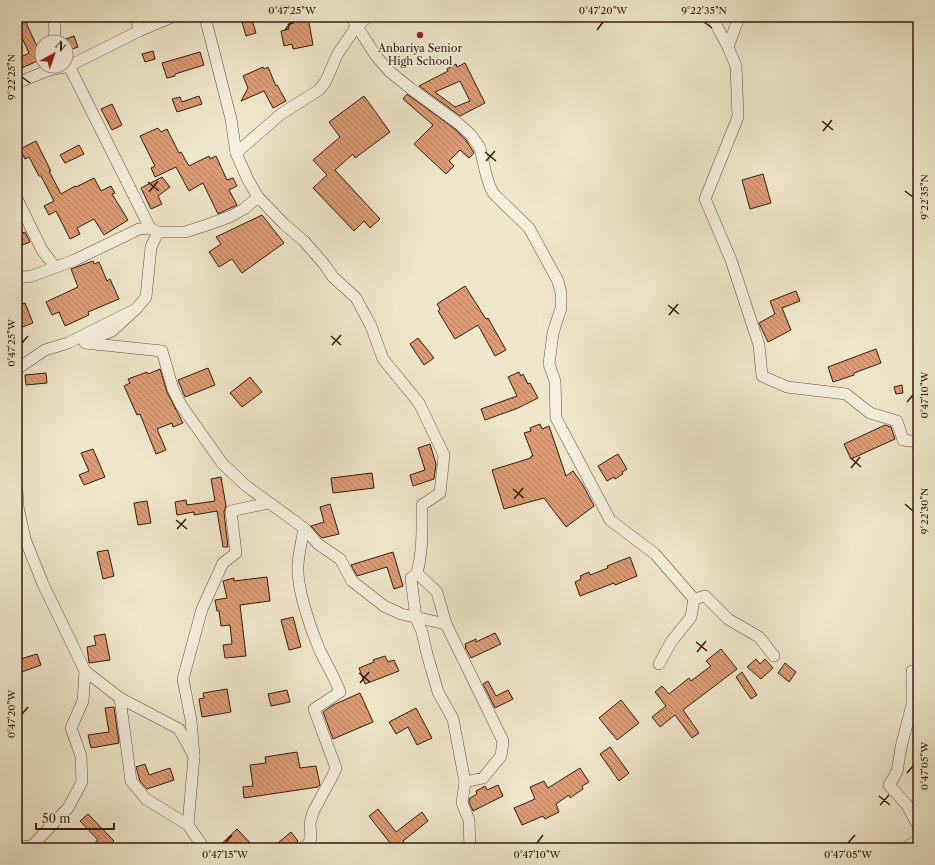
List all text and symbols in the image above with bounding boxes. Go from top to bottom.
text: 0°47'25"W [268,4,317,17]
text: 0°47'20"W [579,4,628,17]
text: 9°22'35"N [681,4,727,17]
marker: Anbariya Senior High School [415,30,425,40]
north arrow [34,34,74,74]
text: N [52,38,69,55]
place label: Anbariya Senior High School [377,41,462,68]
text: 9°22'25"N [5,54,18,100]
text: 9°22'35"N [918,174,931,220]
text: 0°47'25"W [5,318,18,367]
text: 0°47'10"W [918,370,931,419]
text: 9°22'30"N [918,488,931,534]
text: 0°47'20"W [5,689,18,738]
text: 0°47'05"W [918,741,931,790]
scale bar [36,805,114,831]
text: 50 m [42,811,71,826]
text: 0°47'15"W [202,848,249,861]
text: 0°47'10"W [513,848,562,861]
text: 0°47'05"W [824,848,873,861]

